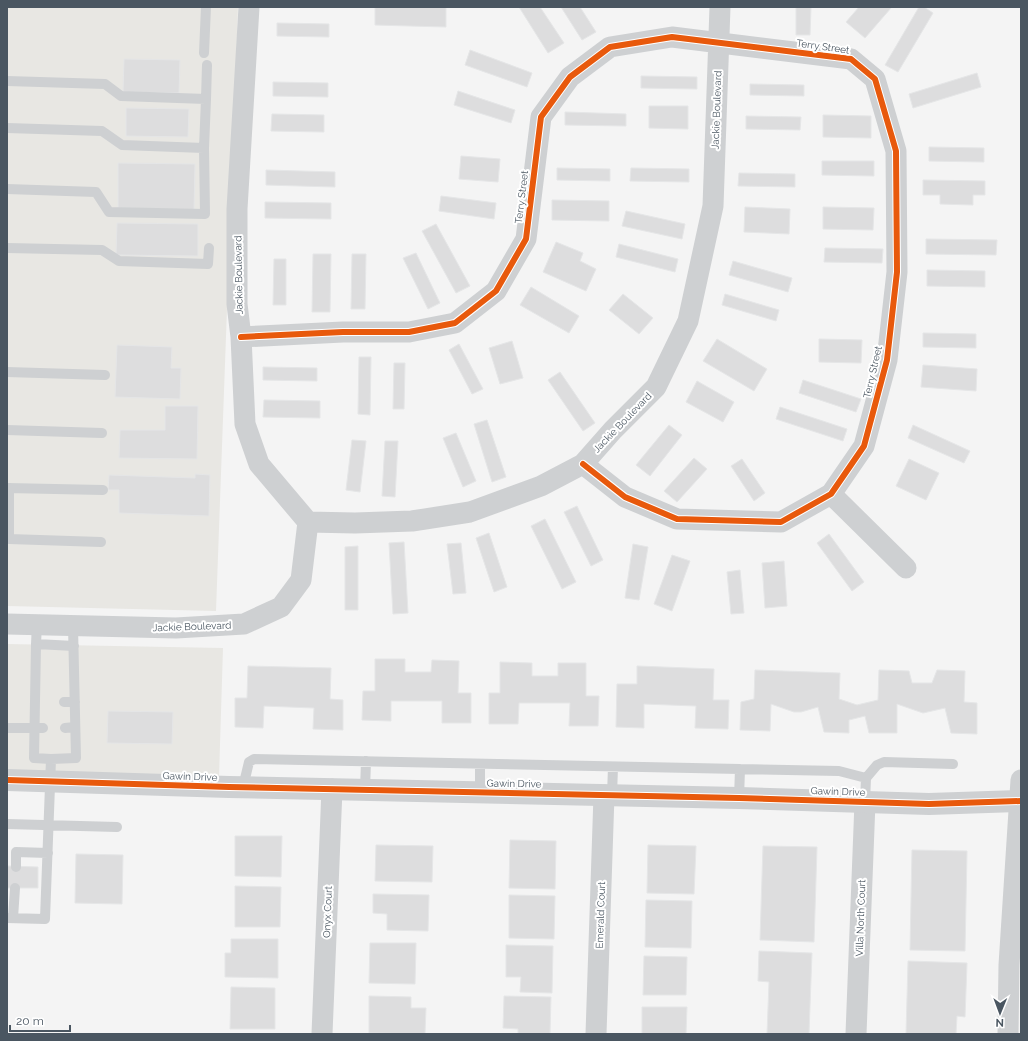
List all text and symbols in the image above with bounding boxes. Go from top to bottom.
street label: Terry Street [796,37,851,56]
street label: Jackie Boulevard [710,70,723,150]
street label: Terry Street [513,169,530,224]
street label: Jackie Boulevard [232,235,245,314]
street label: Terry Street [861,344,884,399]
street label: Jackie Boulevard [591,390,654,455]
street label: Jackie Boulevard [152,620,232,633]
street label: Gawin Drive [162,770,218,783]
street label: Gawin Drive [486,778,542,789]
street label: Gawin Drive [810,785,866,798]
street label: Villa North Court [854,879,867,957]
street label: Emerald Court [594,881,607,949]
street label: Onyx Court [321,885,334,938]
north arrow [980,993,1020,1033]
scale bar [10,1007,70,1033]
text: 20 m [16,1014,44,1028]
text: N [996,1016,1004,1029]

